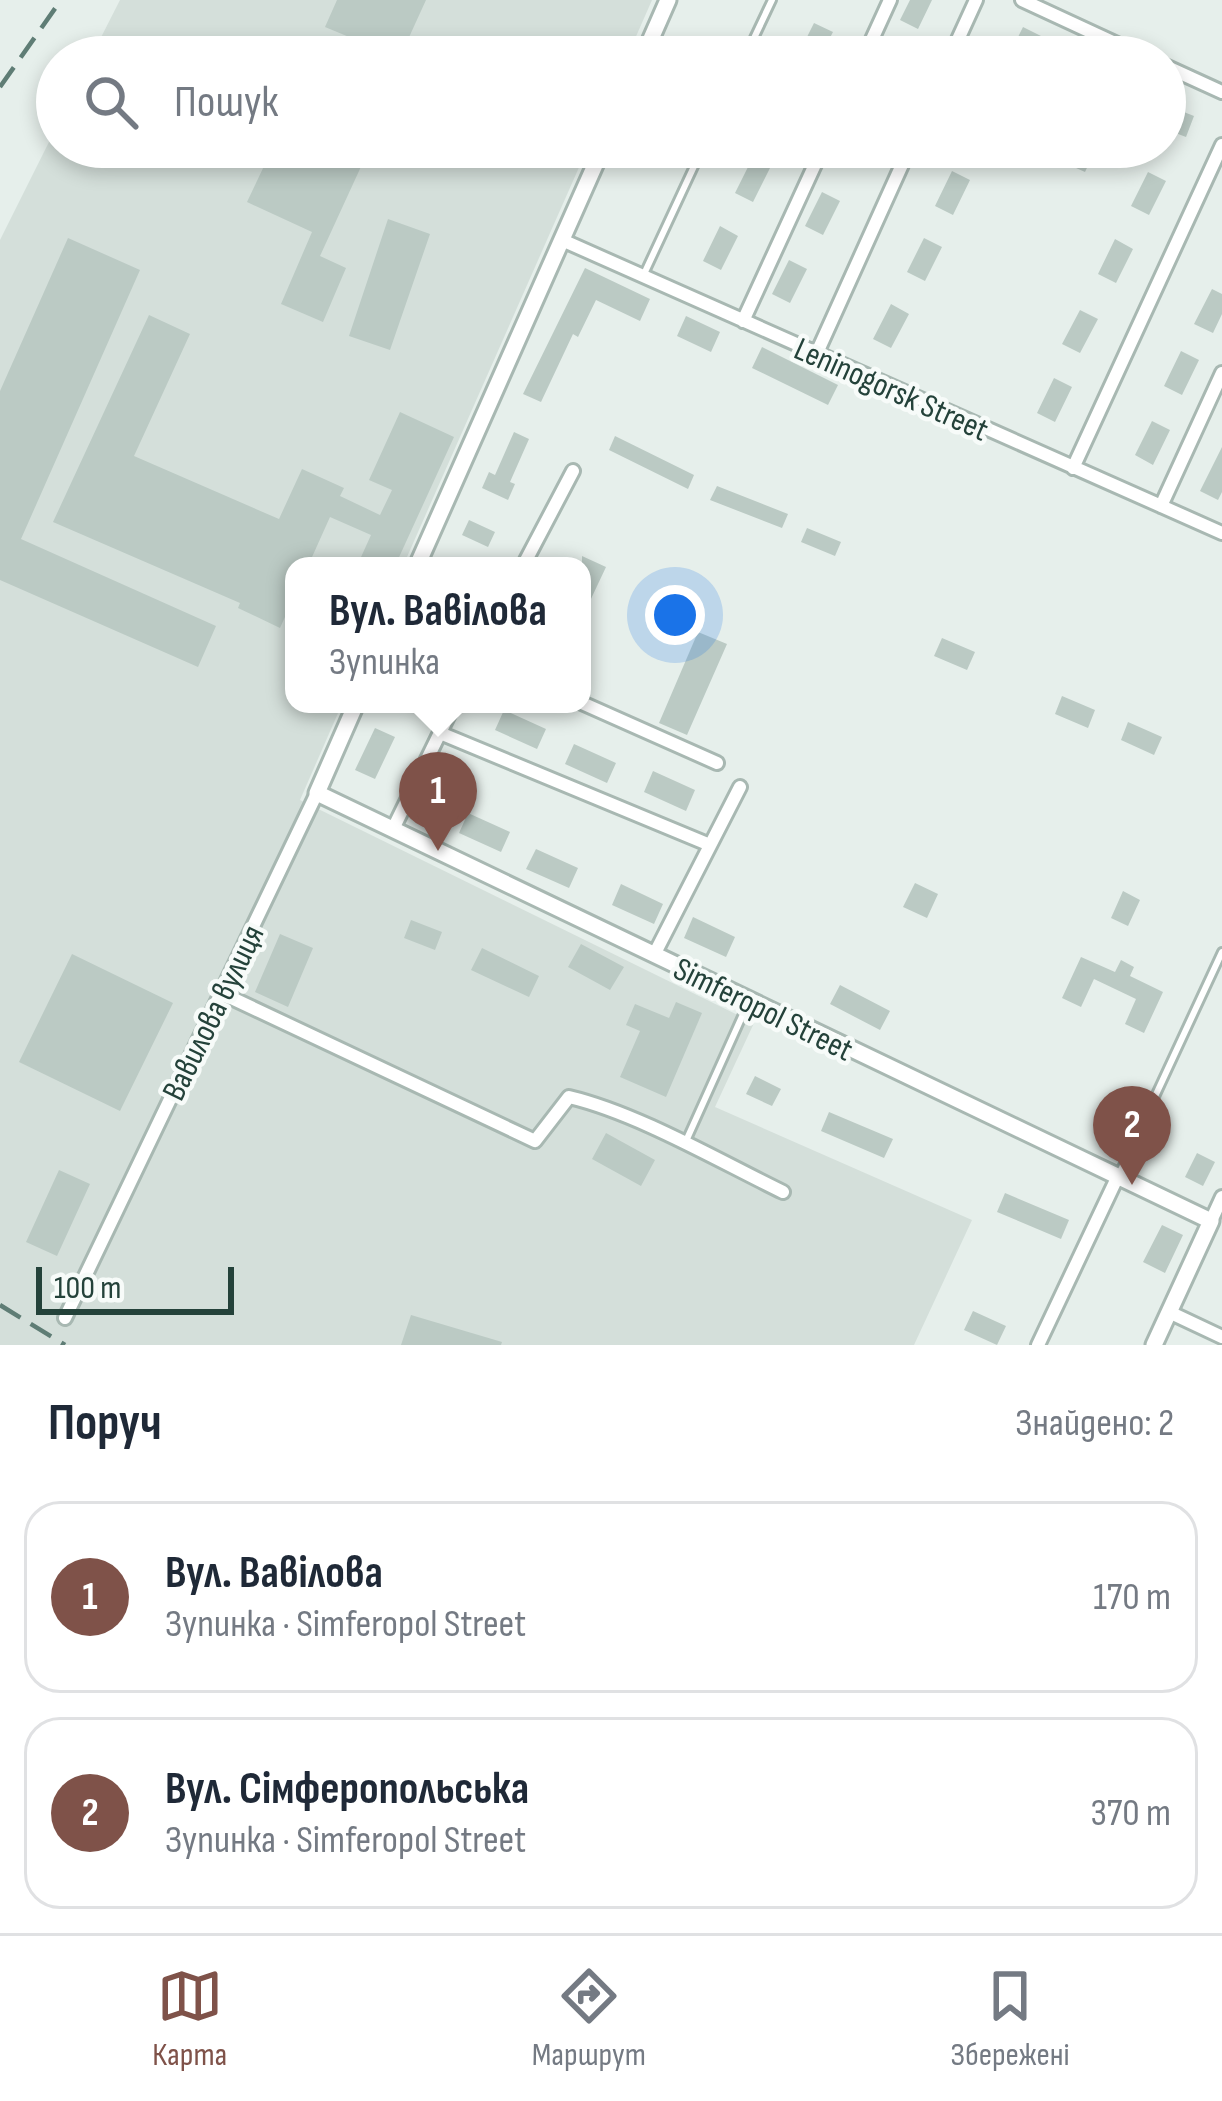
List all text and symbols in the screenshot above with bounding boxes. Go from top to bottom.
search box [36,36,1186,168]
icon: search [78,69,144,135]
text: Пошук [174,75,278,130]
street label: Leninogorsk Street [788,329,994,450]
popup [285,557,591,713]
text: Вул. Вавілова [329,584,547,639]
your location [645,585,705,645]
text: Зупинка [329,639,440,686]
pin: 1 [399,752,477,851]
street label: Вавилова вулиця [154,919,273,1107]
street label: Simferopol Street [667,949,859,1070]
pin: 2 [1093,1086,1171,1185]
scale bar [36,1261,234,1314]
text: 100 m [54,1268,121,1308]
text: Поруч [48,1393,162,1454]
text: Знайдено: 2 [1015,1400,1174,1447]
text: Вул. Вавілова [165,1546,383,1601]
text: 1 [82,1574,98,1621]
text: 170 m [1093,1574,1171,1621]
text: Зупинка · Simferopol Street [165,1601,526,1648]
text: Вул. Сімферопольська [165,1762,529,1817]
text: 2 [81,1790,99,1837]
text: 370 m [1091,1790,1171,1837]
text: Зупинка · Simferopol Street [165,1817,526,1864]
tab: Карта [152,1963,227,2075]
tab: Маршрут [532,1963,646,2075]
tab: Збережені [950,1963,1070,2075]

